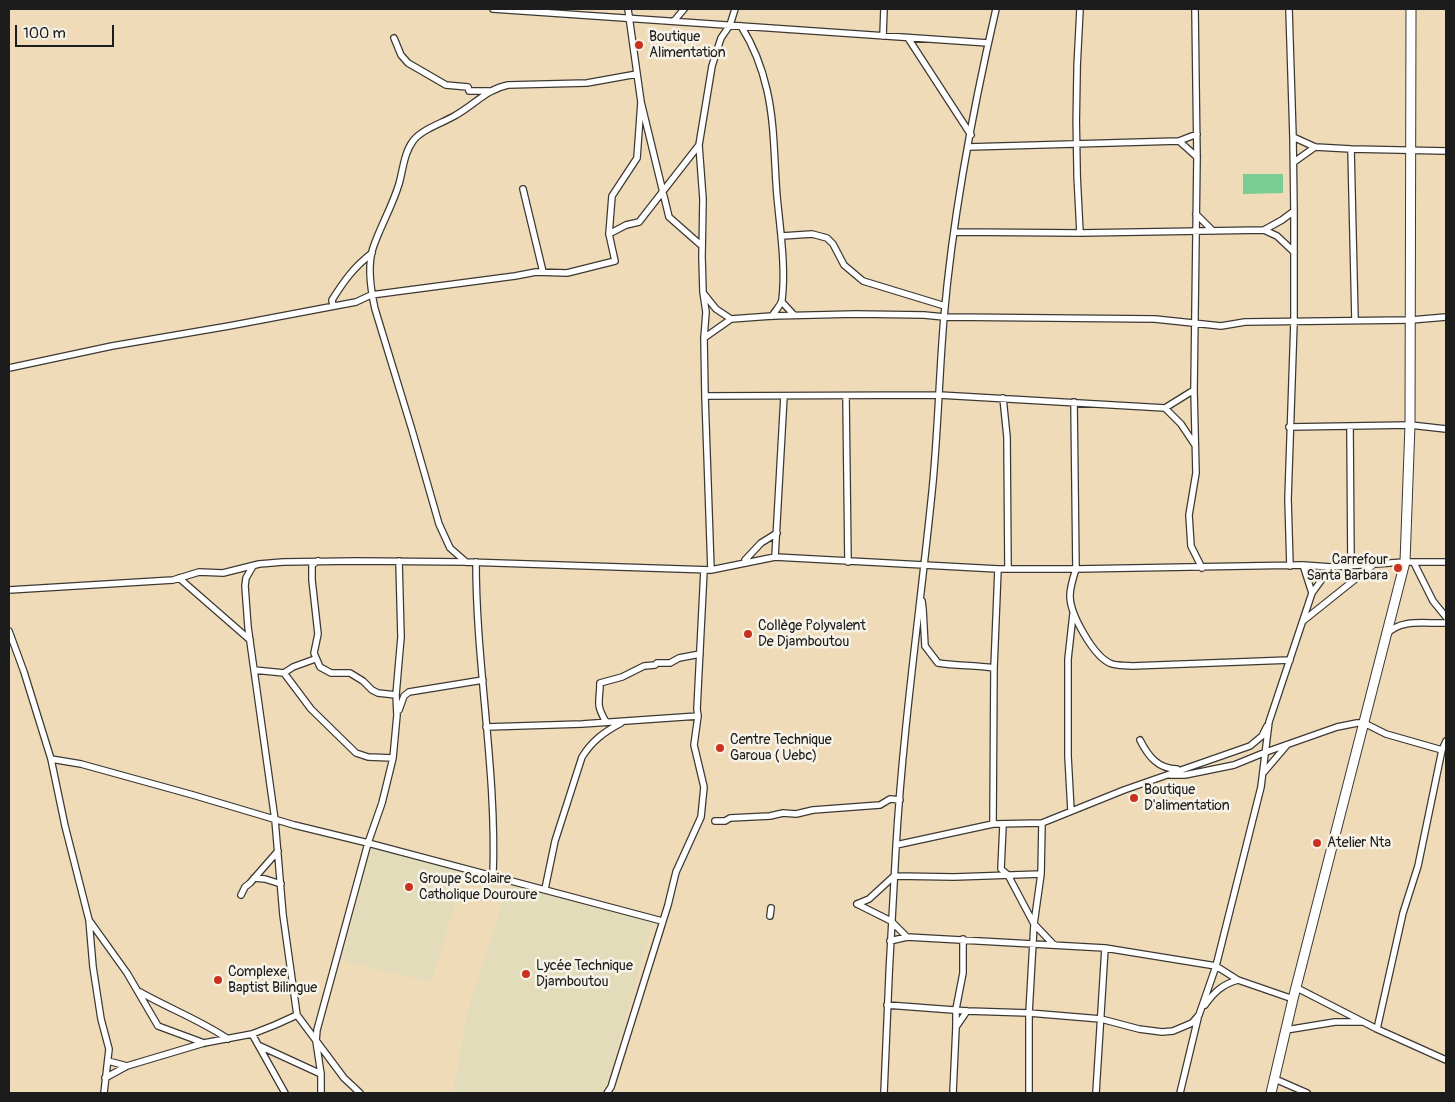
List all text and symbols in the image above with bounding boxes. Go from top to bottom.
scale bar [18,15,116,47]
text: 100 m [23,24,66,43]
place label: Boutique Alimentation [649,29,726,62]
marker: Boutique Alimentation [633,39,645,51]
place label: Carrefour Santa Barbara [1306,552,1388,584]
marker: Carrefour Santa Barbara [1392,562,1404,574]
place label: Collège Polyvalent De Djamboutou [758,618,866,650]
marker: Collège Polyvalent De Djamboutou [742,628,754,640]
place label: Centre Technique Garoua ( Uebc) [730,732,832,764]
marker: Centre Technique Garoua ( Uebc) [714,742,726,754]
place label: Boutique D'alimentation [1144,782,1230,814]
marker: Boutique D'alimentation [1128,792,1140,804]
place label: Atelier Nta [1327,835,1391,851]
marker: Atelier Nta [1311,837,1323,849]
place label: Groupe Scolaire Catholique Douroure [419,871,537,904]
marker: Groupe Scolaire Catholique Douroure [403,881,415,893]
place label: Lycée Technique Djamboutou [536,958,633,990]
place label: Complexe Baptist Bilingue [228,964,317,996]
marker: Lycée Technique Djamboutou [520,968,532,980]
marker: Complexe Baptist Bilingue [212,974,224,986]

